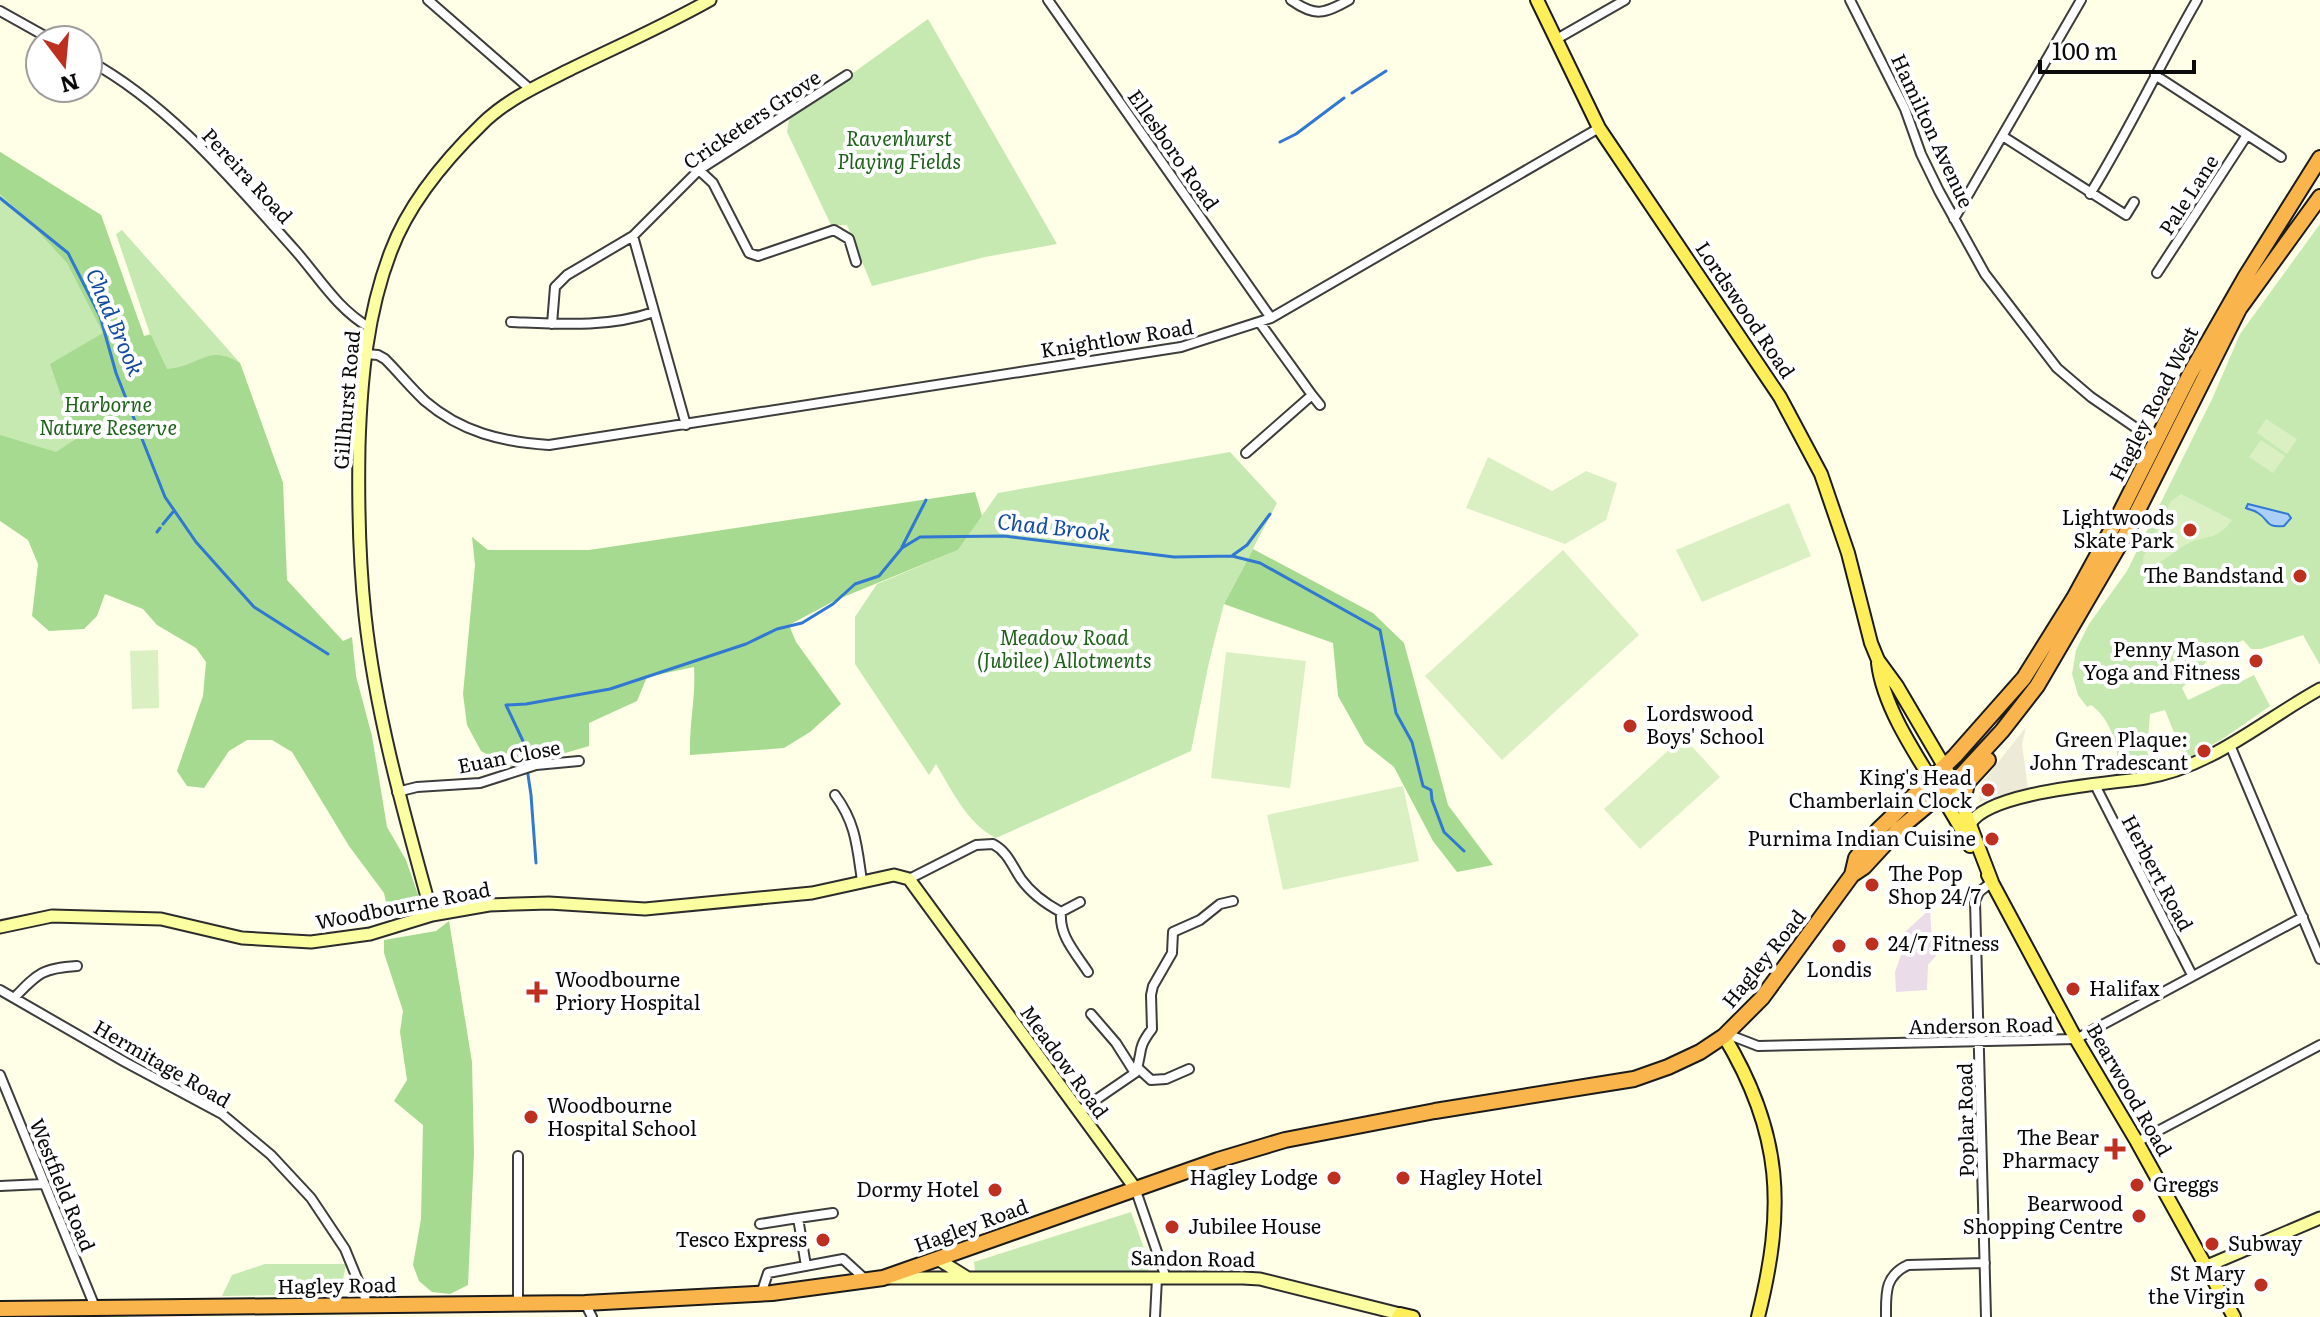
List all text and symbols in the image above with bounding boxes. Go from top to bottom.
north arrow [24,24,104,104]
scale bar [2040,24,2194,74]
text: 100 m [2052,32,2118,67]
street label: Hamilton Avenue [1885,48,1983,212]
street label: Cricketers Grove [676,61,826,176]
text: N [57,66,83,103]
street label: Ellesboro Road [1122,82,1228,216]
street label: Pereira Road [196,120,301,229]
park label: Ravenhurst Playing Fields [837,122,961,175]
street label: Pale Lane [2150,148,2225,240]
street label: Lordswood Road [1690,234,1804,384]
water label: Chad Brook [79,262,154,380]
street label: Knightlow Road [1038,310,1195,364]
street label: Hagley Road West [2100,320,2204,486]
street label: Gillhurst Road [324,329,366,471]
park label: Harborne Nature Reserve [39,388,177,441]
place label: Lightwoods Skate Park [2062,501,2175,554]
water label: Chad Brook [996,503,1113,548]
marker: Lightwoods Skate Park [2181,521,2199,539]
place label: The Bandstand [2143,559,2284,589]
marker: The Bandstand [2291,567,2309,585]
park label: Meadow Road (Jubilee) Allotments [976,621,1152,674]
place label: Penny Mason Yoga and Fitness [2083,633,2240,686]
marker: Penny Mason Yoga and Fitness [2247,652,2265,670]
place label: Lordswood Boys' School [1646,697,1764,750]
marker: Lordswood Boys' School [1621,717,1639,735]
place label: Green Plaque: John Tradescant [2029,723,2188,776]
street label: Euan Close [455,730,563,780]
marker: Green Plaque: John Tradescant [2195,742,2213,760]
place label: King's Head Chamberlain Clock [1789,761,1973,814]
marker: King's Head Chamberlain Clock [1979,781,1997,799]
street label: Herbert Road [2115,808,2202,936]
place label: Purnima Indian Cuisine [1748,822,1976,852]
marker: Purnima Indian Cuisine [1983,830,2001,848]
place label: The Pop Shop 24/7 [1888,857,1981,910]
street label: Woodbourne Road [313,872,493,936]
marker: The Pop Shop 24/7 [1863,876,1881,894]
street label: Hagley Road [1713,902,1812,1013]
place label: 24/7 Fitness [1888,927,1999,957]
marker: 24/7 Fitness [1863,935,1881,953]
marker: Londis [1830,937,1848,955]
place label: Londis [1806,953,1872,983]
place label: Woodbourne Priory Hospital [555,963,701,1016]
place label: Halifax [2089,972,2160,1002]
marker: Halifax [2064,980,2082,998]
marker: Woodbourne Priory Hospital [526,981,548,1003]
street label: Meadow Road [1014,998,1117,1124]
street label: Anderson Road [1908,1008,2054,1040]
street label: Hermitage Road [89,1011,237,1114]
street label: Bearwood Road [2081,1017,2181,1161]
street label: Poplar Road [1948,1062,1980,1178]
place label: Woodbourne Hospital School [547,1089,697,1142]
marker: Woodbourne Hospital School [522,1108,540,1126]
street label: Westfield Road [23,1113,104,1255]
place label: The Bear Pharmacy [2002,1121,2100,1174]
marker: The Bear Pharmacy [2106,1140,2124,1158]
place label: Hagley Lodge [1190,1161,1318,1191]
place label: Hagley Hotel [1419,1161,1543,1191]
place label: Greggs [2153,1168,2219,1198]
marker: Hagley Lodge [1325,1169,1343,1187]
marker: Hagley Hotel [1394,1169,1412,1187]
place label: Dormy Hotel [856,1173,979,1203]
marker: Greggs [2128,1176,2146,1194]
marker: Dormy Hotel [986,1181,1004,1199]
place label: Bearwood Shopping Centre [1963,1187,2123,1240]
street label: Hagley Road [909,1190,1031,1259]
marker: Bearwood Shopping Centre [2130,1207,2148,1225]
place label: Jubilee House [1188,1210,1321,1240]
marker: Jubilee House [1163,1218,1181,1236]
place label: Tesco Express [675,1223,807,1253]
place label: Subway [2228,1227,2303,1257]
marker: Tesco Express [814,1231,832,1249]
marker: Subway [2203,1235,2221,1253]
street label: Sandon Road [1130,1241,1256,1273]
place label: St Mary the Virgin [2148,1257,2245,1310]
street label: Hagley Road [277,1268,397,1300]
marker: St Mary the Virgin [2252,1276,2270,1294]

